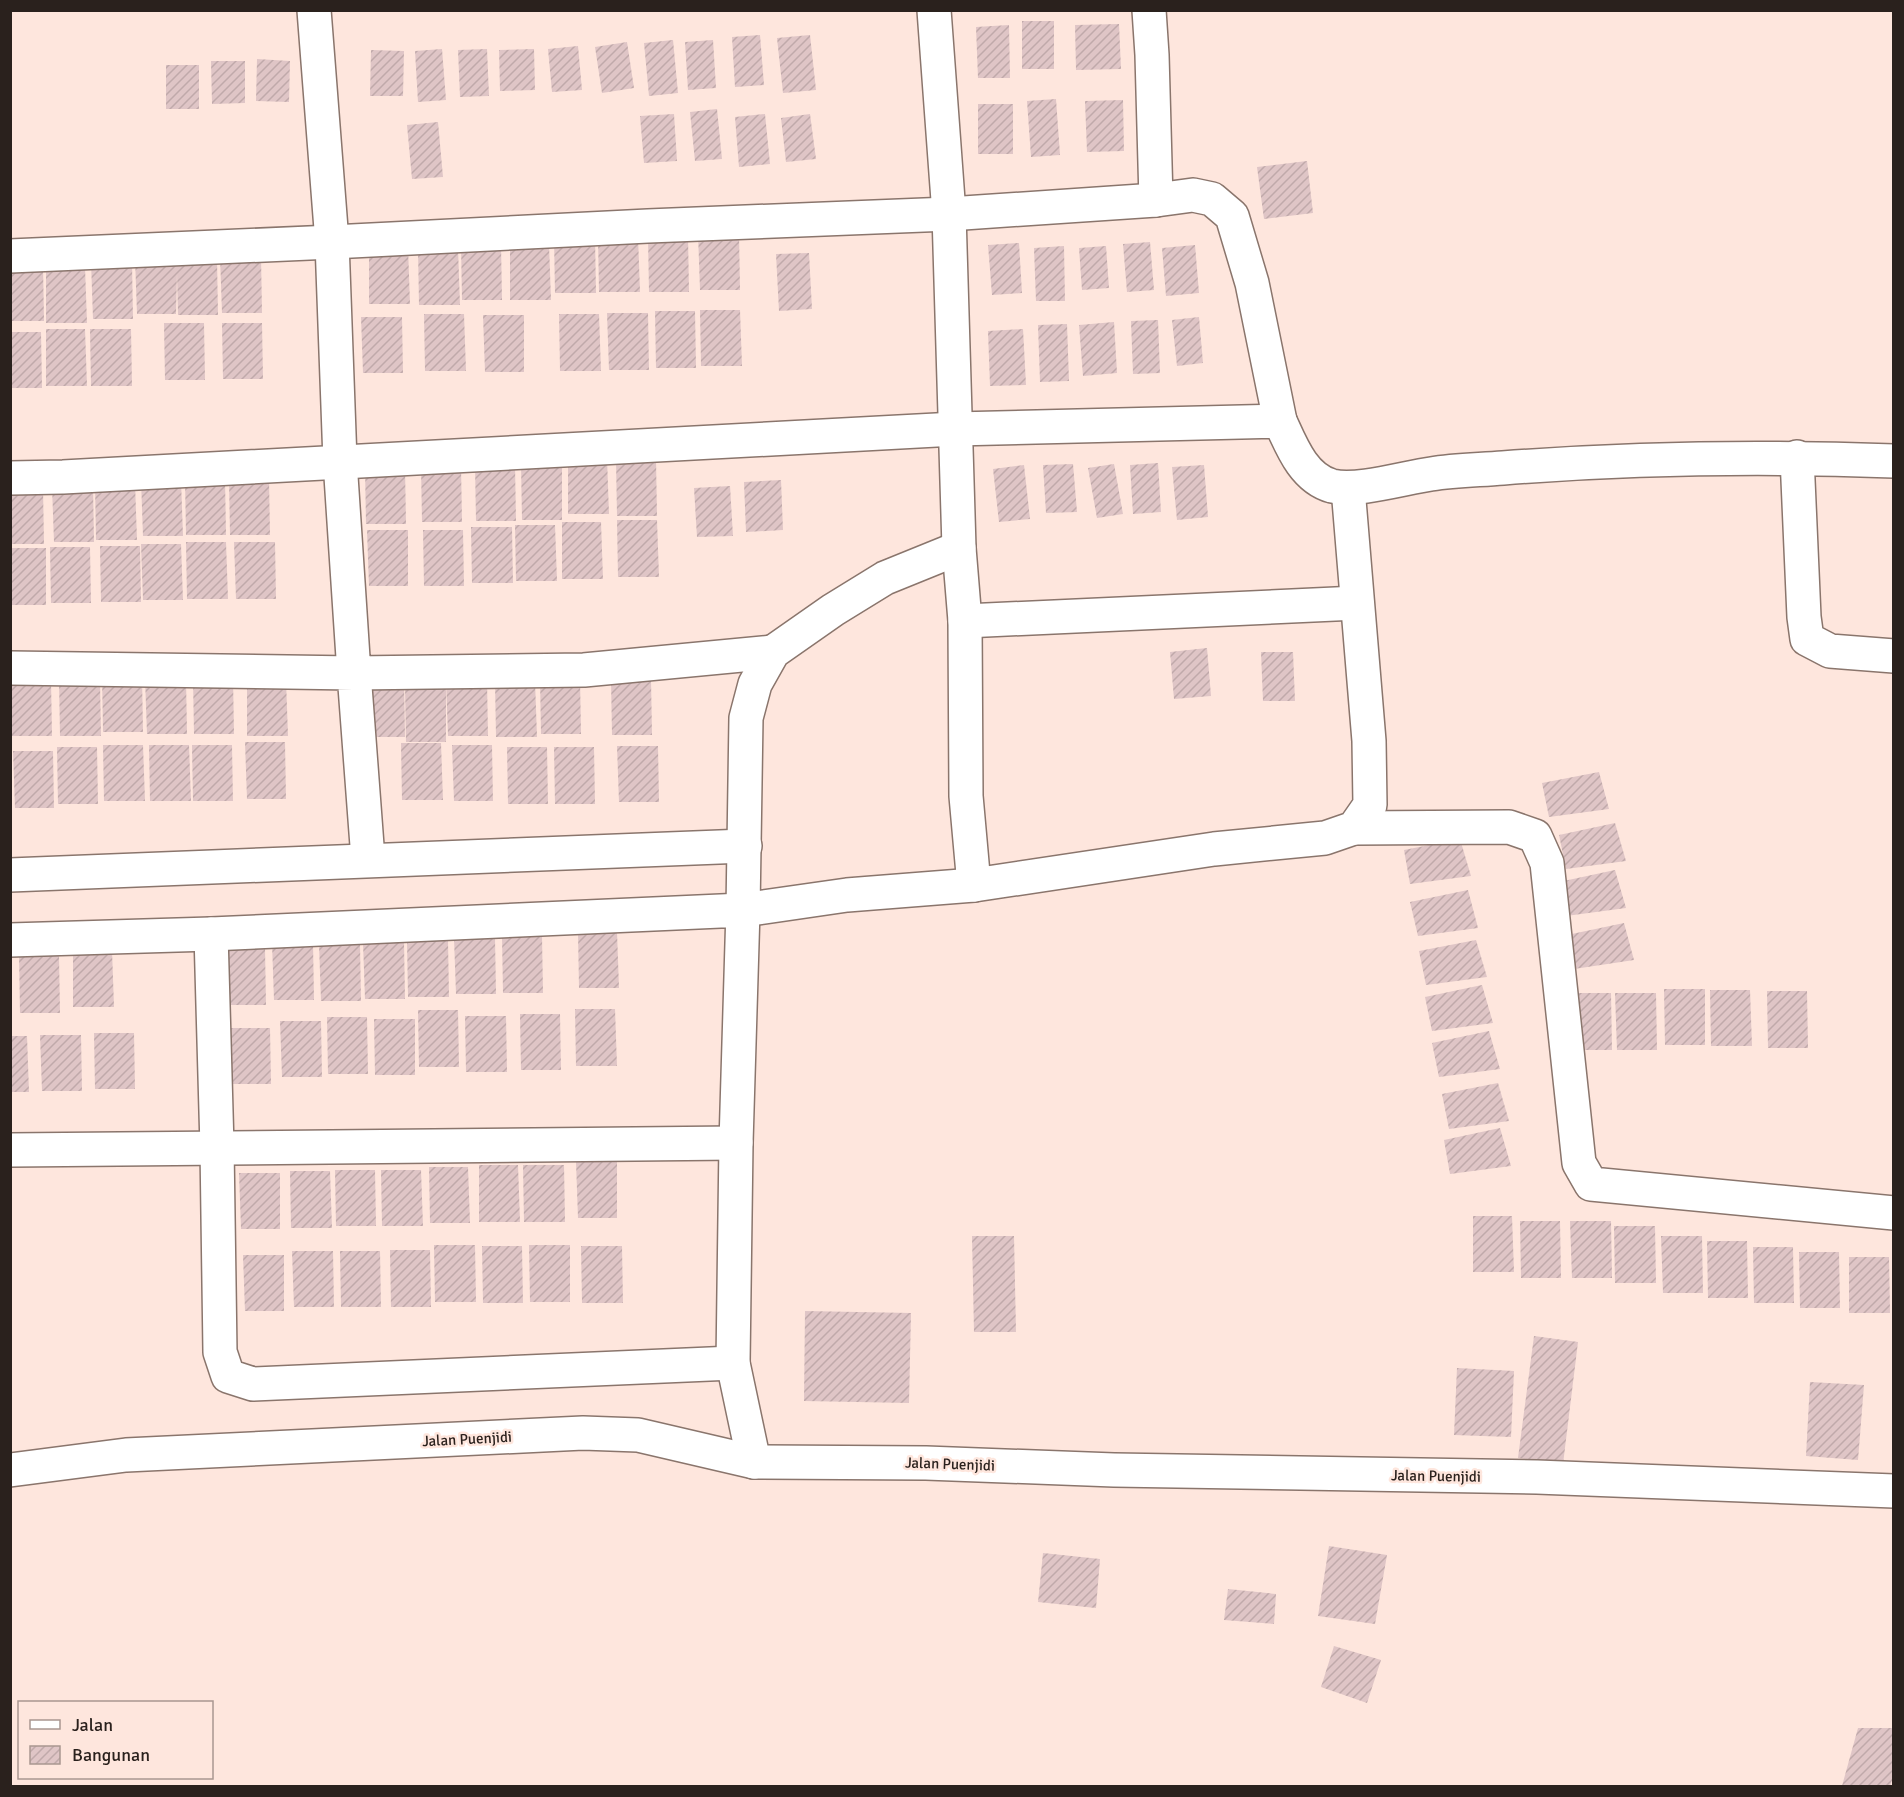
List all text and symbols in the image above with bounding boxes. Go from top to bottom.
street label: Jalan Puenjidi [422,1428,512,1450]
street label: Jalan Puenjidi [905,1453,995,1475]
street label: Jalan Puenjidi [1391,1466,1481,1486]
legend [18,1701,213,1779]
text: Jalan [72,1714,113,1736]
text: Bangunan [72,1744,150,1766]

